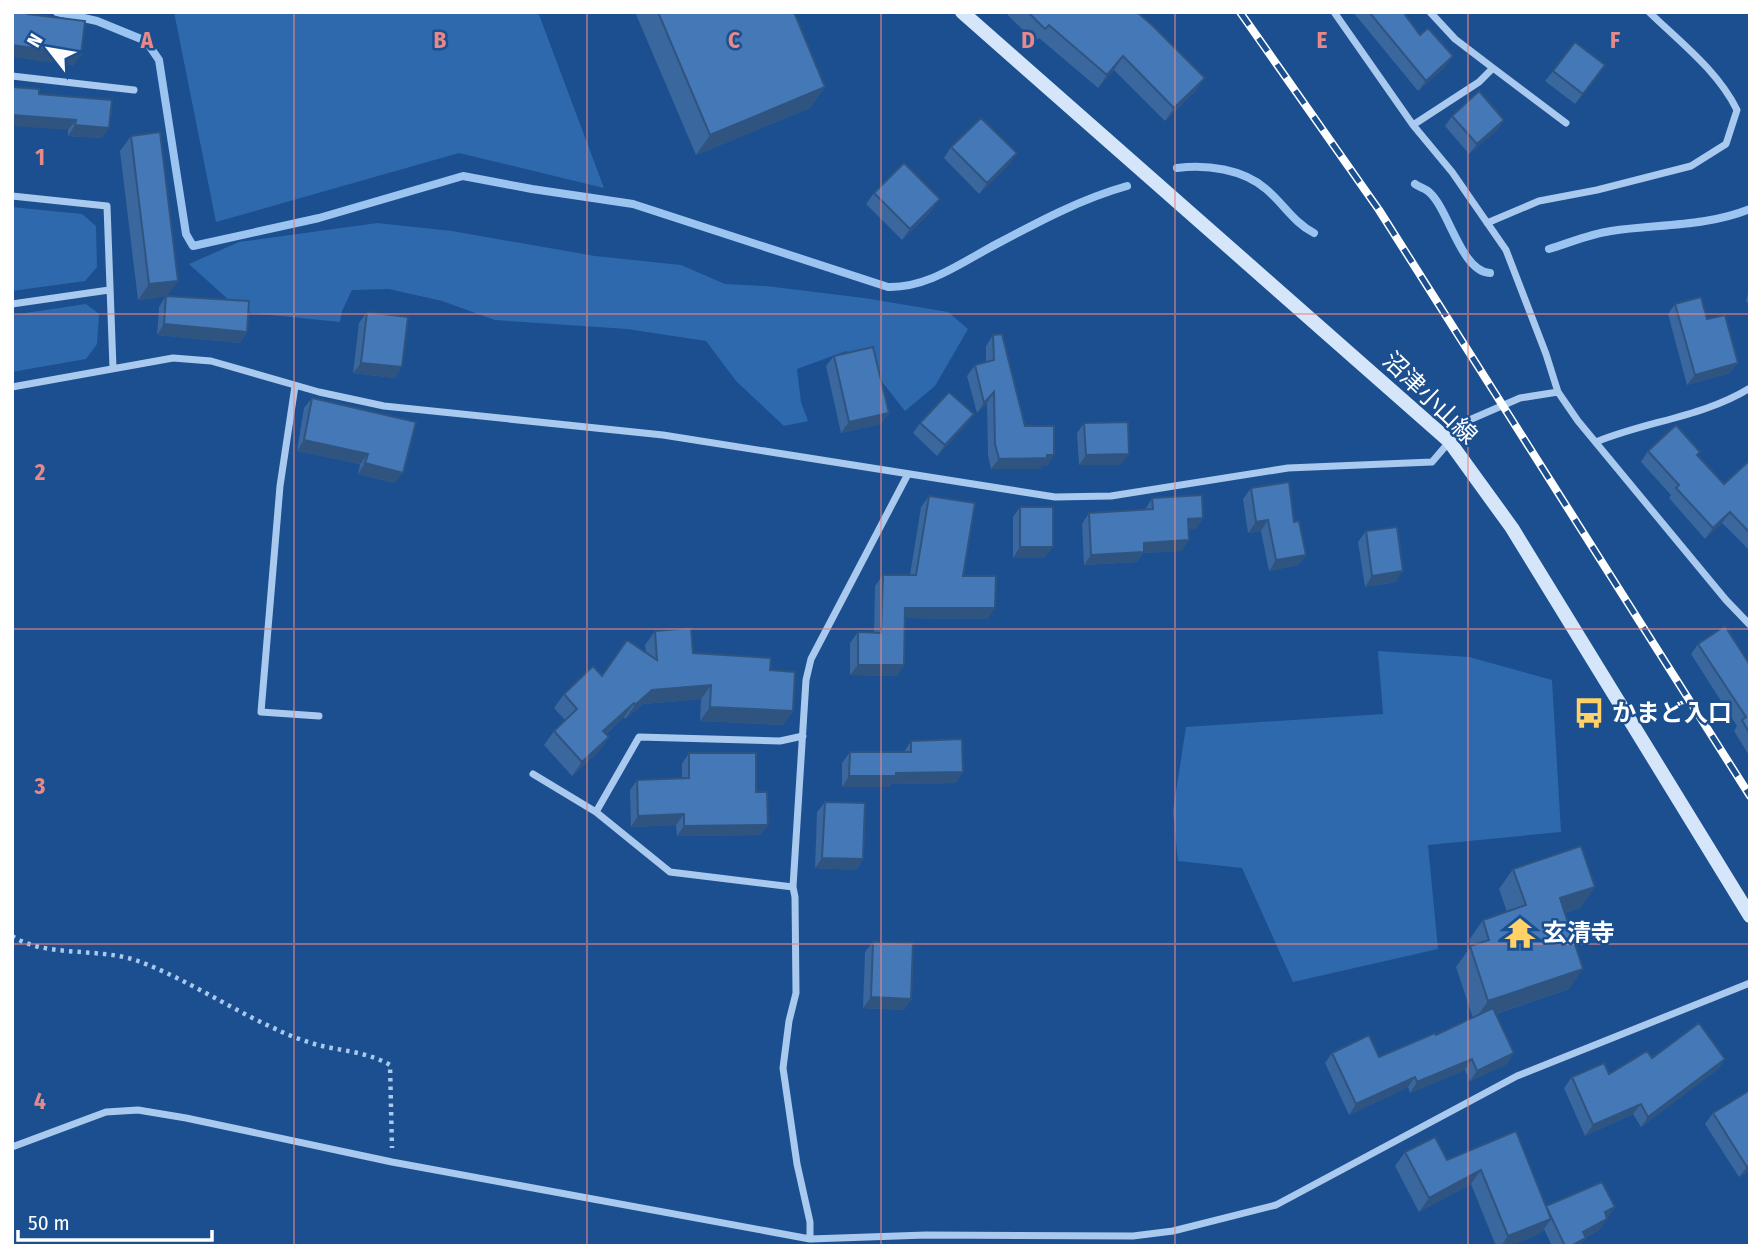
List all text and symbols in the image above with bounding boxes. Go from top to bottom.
north arrow [14,14,84,84]
text: A [140,26,154,54]
text: B [434,26,447,54]
text: C [728,26,740,54]
text: D [1021,26,1035,54]
text: E [1317,26,1328,54]
text: F [1610,26,1620,54]
text: N [22,30,48,51]
text: 1 [35,143,45,171]
street label: 沼津小山線 [1377,346,1483,450]
text: 2 [34,458,46,486]
bus stop icon: かまど入口 [1572,696,1606,730]
place label: かまど入口 [1612,699,1732,727]
text: 3 [34,772,46,800]
temple icon: 玄清寺 [1503,916,1537,950]
place label: 玄清寺 [1543,919,1615,947]
text: 4 [34,1087,46,1115]
scale bar [18,1198,212,1242]
text: 50 m [28,1210,70,1236]

